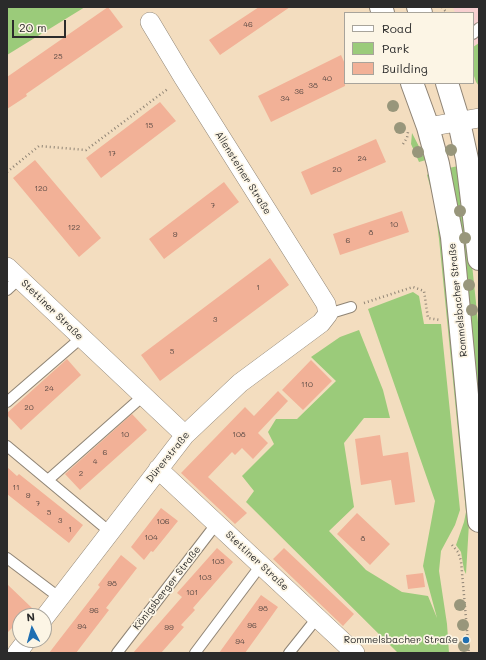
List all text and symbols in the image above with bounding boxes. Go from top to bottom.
scale bar [14,12,68,38]
legend [344,12,474,84]
text: 20 m [19,19,47,35]
house number: 46 [243,20,253,30]
text: Road [382,20,412,36]
text: Park [382,40,409,56]
house number: 25 [53,52,63,62]
text: Building [382,60,428,76]
house number: 40 [322,74,332,84]
house number: 38 [308,81,318,91]
house number: 36 [294,87,304,97]
house number: 34 [280,94,290,104]
house number: 15 [145,121,153,131]
street label: Allensteiner Straße [212,129,274,217]
house number: 17 [108,149,116,159]
house number: 24 [357,154,367,164]
house number: 20 [332,165,342,175]
house number: 120 [35,184,47,194]
house number: 7 [211,201,215,211]
house number: 10 [390,220,398,230]
house number: 122 [68,223,80,233]
house number: 8 [369,228,373,238]
house number: 9 [173,230,177,240]
house number: 6 [346,236,350,246]
street label: Rommelsbacher Straße [446,243,470,357]
street label: Stettiner Straße [18,277,86,343]
house number: 1 [256,283,260,293]
house number: 3 [213,315,217,325]
house number: 5 [170,347,174,357]
house number: 110 [301,380,313,390]
house number: 24 [44,384,54,394]
house number: 20 [24,403,34,413]
street label: Dürerstraße [144,429,192,485]
house number: 10 [121,430,129,440]
house number: 108 [232,430,246,440]
house number: 6 [103,448,107,458]
house number: 4 [93,457,97,467]
house number: 2 [79,469,83,479]
house number: 11 [12,483,20,493]
house number: 9 [26,491,30,501]
house number: 7 [36,499,40,509]
house number: 5 [47,508,51,518]
house number: 3 [58,516,62,526]
house number: 106 [156,517,170,527]
house number: 1 [68,525,72,535]
street label: Stettiner Straße [223,529,291,593]
house number: 104 [144,533,158,543]
house number: 8 [361,534,365,544]
street label: Königsberger Straße [131,544,203,632]
house number: 105 [211,557,225,567]
house number: 103 [198,573,212,583]
house number: 98 [107,579,117,589]
house number: 101 [186,588,198,598]
house number: 98 [258,604,268,614]
house number: 96 [89,606,99,616]
north arrow [12,608,52,648]
text: N [26,609,36,624]
house number: 96 [247,621,257,631]
house number: 94 [77,622,87,632]
house number: 99 [164,623,174,633]
place label: Rommelsbacher Straße [344,634,458,646]
marker: Rommelsbacher Straße [461,635,471,645]
house number: 94 [235,637,245,647]

